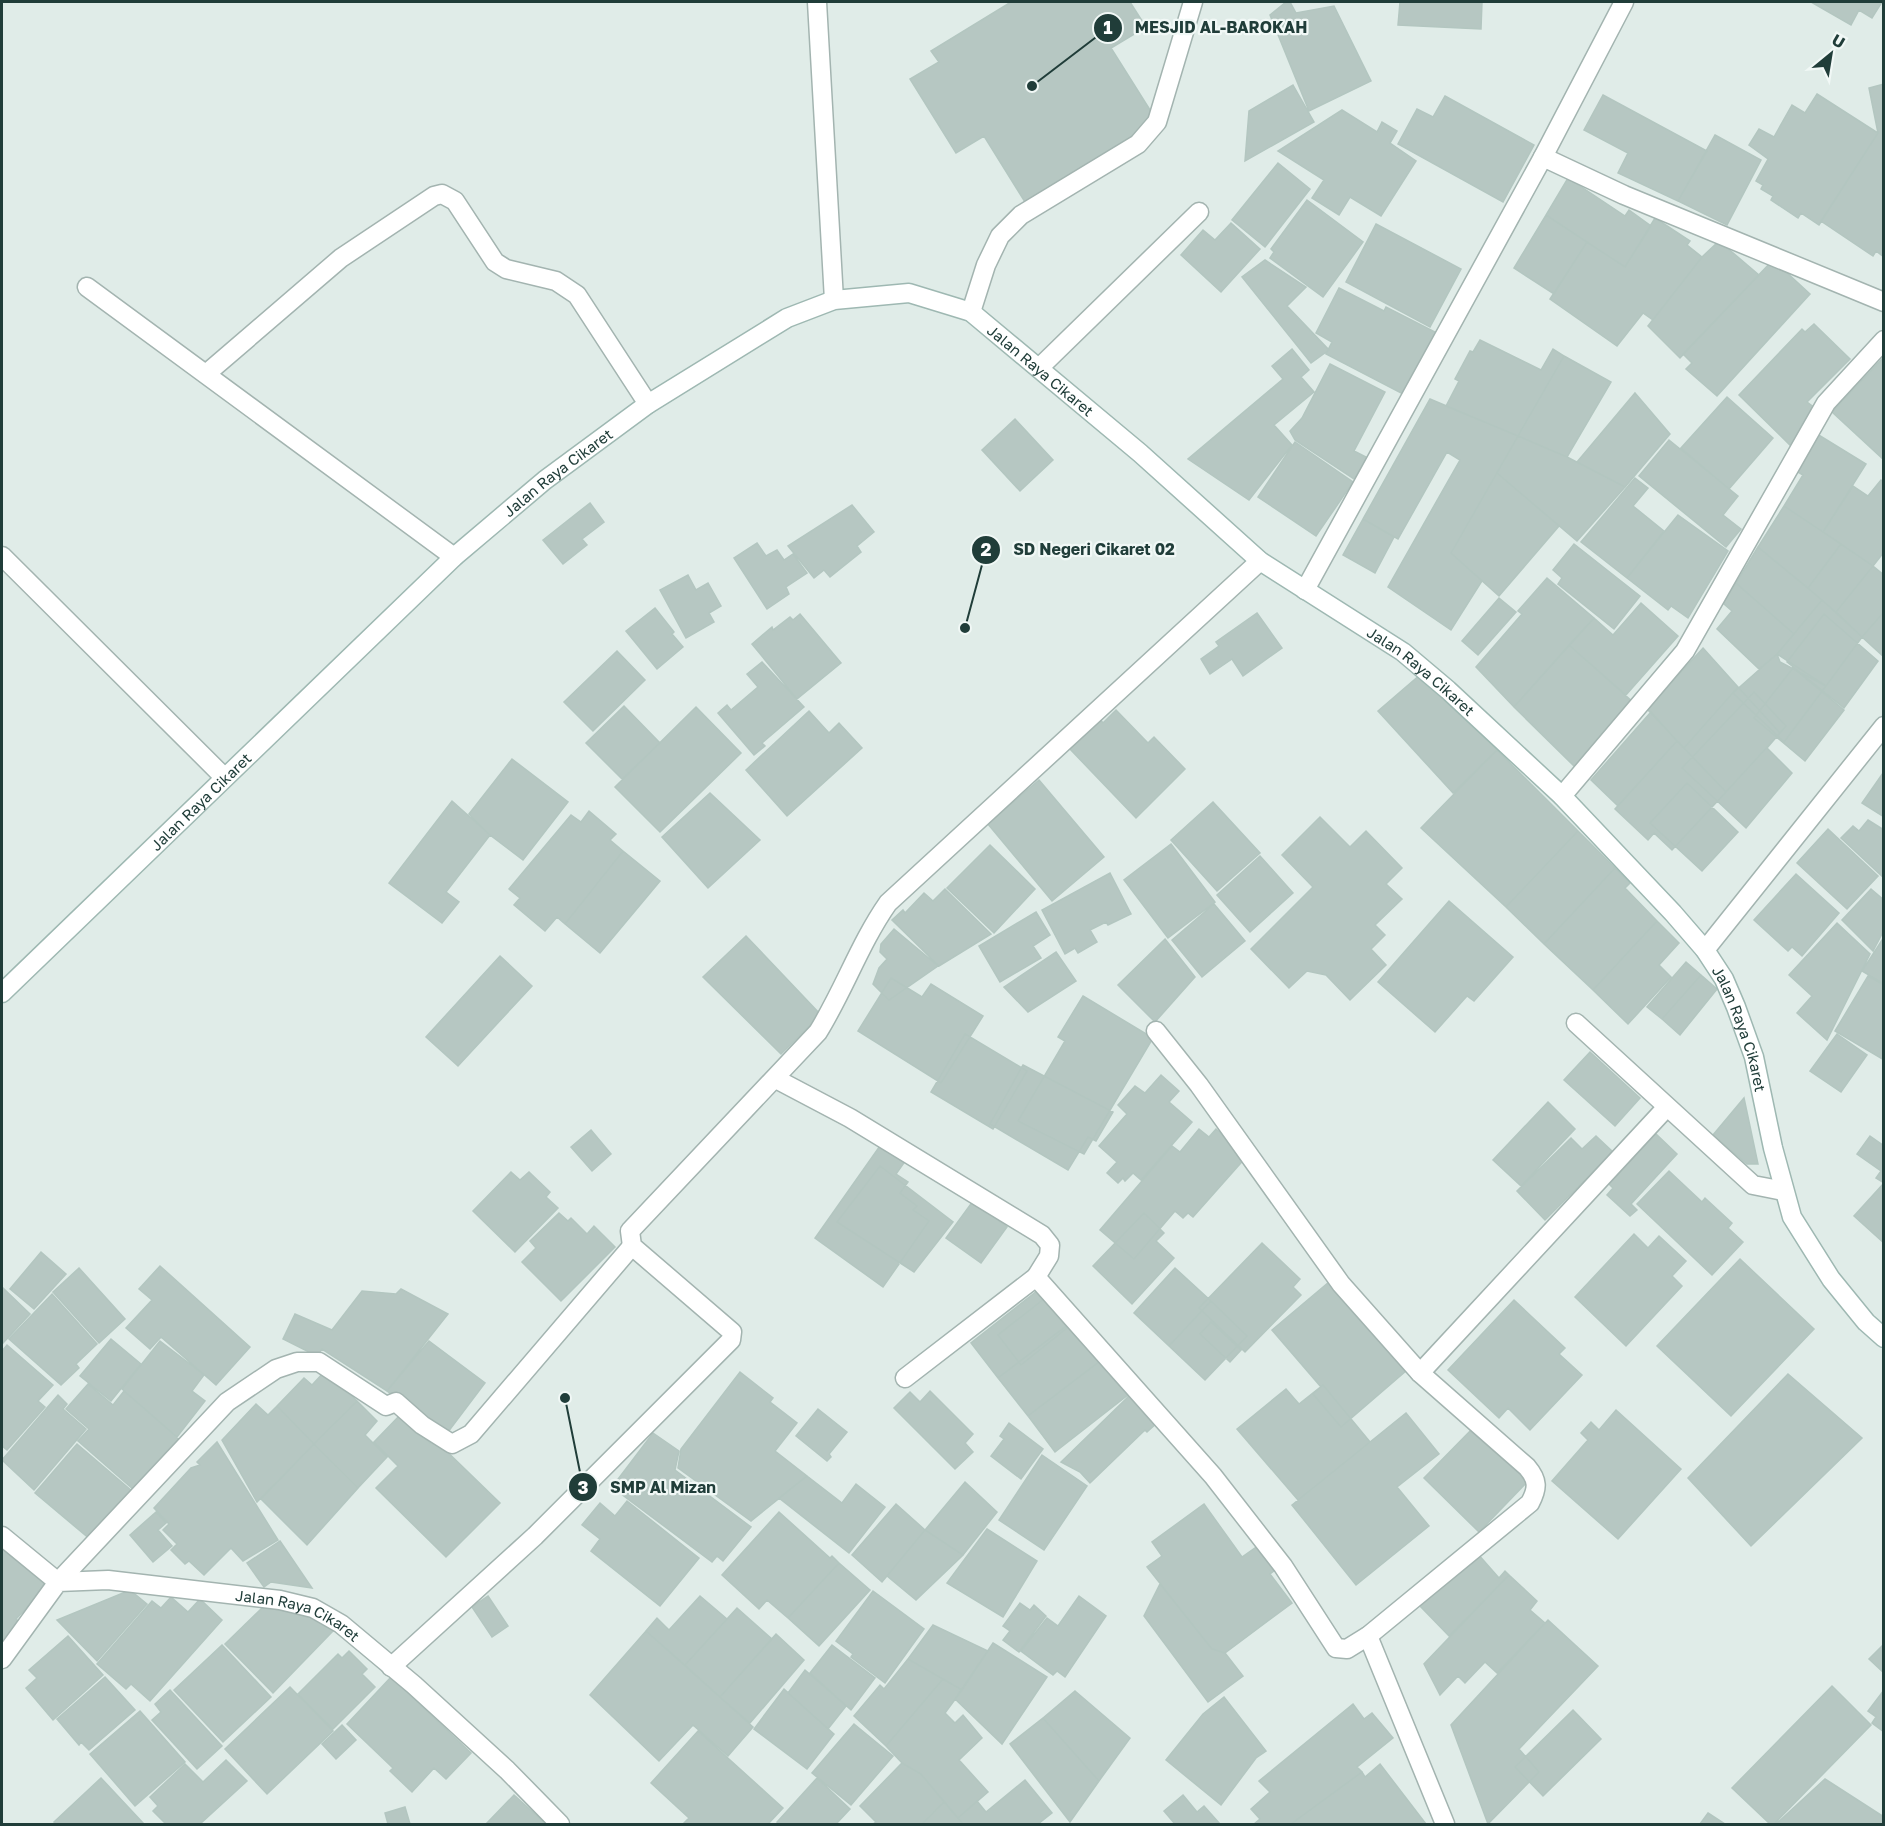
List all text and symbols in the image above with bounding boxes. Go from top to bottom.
callout: MESJID AL-BAROKAH [1093,11,1320,45]
text: 1 [1103,16,1113,38]
text: MESJID AL-BAROKAH [1135,17,1307,37]
north arrow [1801,24,1861,84]
text: U [1828,29,1849,53]
street label: Jalan Raya Cikaret [984,321,1098,420]
street label: Jalan Raya Cikaret [500,424,616,520]
callout: SD Negeri Cikaret 02 [971,533,1187,567]
text: 2 [981,538,992,560]
text: SD Negeri Cikaret 02 [1013,539,1175,559]
street label: Jalan Raya Cikaret [1364,623,1479,719]
street label: Jalan Raya Cikaret [147,749,255,854]
street label: Jalan Raya Cikaret [1709,962,1770,1093]
callout: SMP Al Mizan [568,1470,728,1504]
text: 3 [578,1476,589,1498]
text: SMP Al Mizan [610,1477,716,1497]
street label: Jalan Raya Cikaret [234,1586,364,1645]

